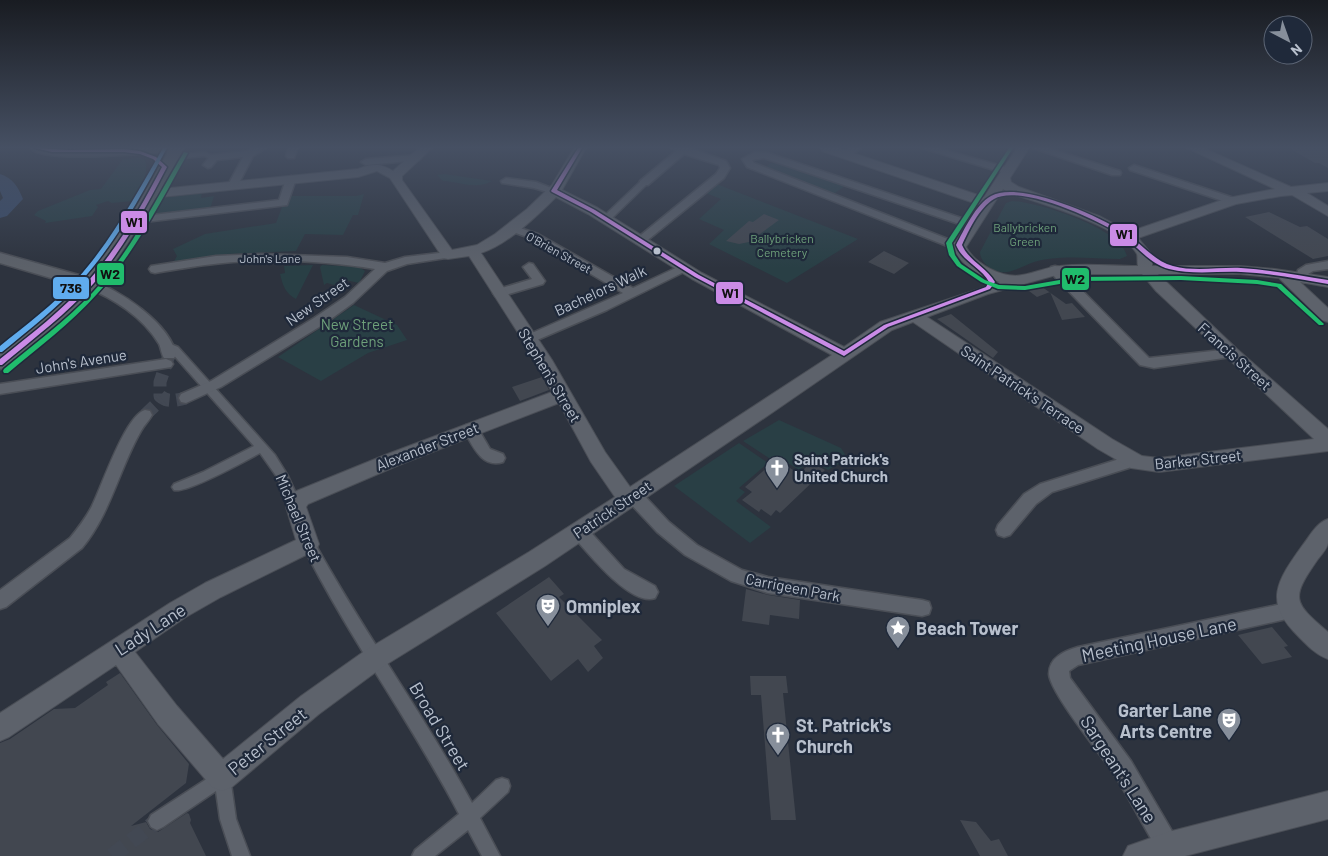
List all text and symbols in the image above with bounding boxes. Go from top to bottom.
north arrow [1263,15,1313,65]
text: N [1288,41,1306,60]
line badge: W1 [120,210,148,234]
text: W1 [125,213,143,230]
park label: Ballybricken Green [993,220,1057,248]
line badge: W1 [1109,223,1138,247]
text: W1 [1115,225,1133,242]
street label: O'Brien Street [524,228,594,276]
park label: Ballybricken Cemetery [750,231,814,259]
unlabelled marker [652,246,662,256]
street label: John's Lane [239,251,301,265]
street label: Bachelors Walk [551,261,649,319]
line badge: W2 [96,262,125,286]
text: W2 [100,265,120,282]
line badge: W2 [1061,267,1090,291]
text: W2 [1065,270,1085,287]
street label: New Street [282,273,352,329]
line badge: 736 [52,276,90,300]
text: 736 [60,279,82,296]
line badge: W1 [715,281,744,305]
text: W1 [721,284,739,301]
park label: New Street Gardens [321,315,393,350]
street label: Francis Street [1195,318,1275,394]
street label: Stephen's Street [515,325,585,425]
street label: Saint Patrick's Terrace [958,341,1088,437]
street label: John's Avenue [34,345,128,377]
street label: Alexander Street [373,418,481,474]
street label: Barker Street [1154,445,1242,473]
place label: Saint Patrick's United Church [794,450,890,485]
church icon: Saint Patrick's United Church [764,455,790,489]
street label: Michael Street [272,471,326,565]
street label: Patrick Street [569,476,655,542]
street label: Carrigeen Park [744,569,842,605]
theatre icon: Omniplex [535,593,561,627]
place label: Omniplex [566,595,641,617]
street label: Lady Lane [111,598,189,660]
street label: Meeting House Lane [1080,612,1238,666]
place icon: Beach Tower [885,615,911,649]
place label: Beach Tower [916,617,1018,639]
street label: Broad Street [405,678,475,774]
place label: Garter Lane Arts Centre [1118,699,1212,742]
street label: Peter Street [223,703,311,779]
theatre icon: Garter Lane Arts Centre [1216,707,1242,741]
street label: Sargeant's Lane [1076,711,1162,827]
place label: St. Patrick's Church [796,714,891,757]
church icon: St. Patrick's Church [765,722,791,756]

